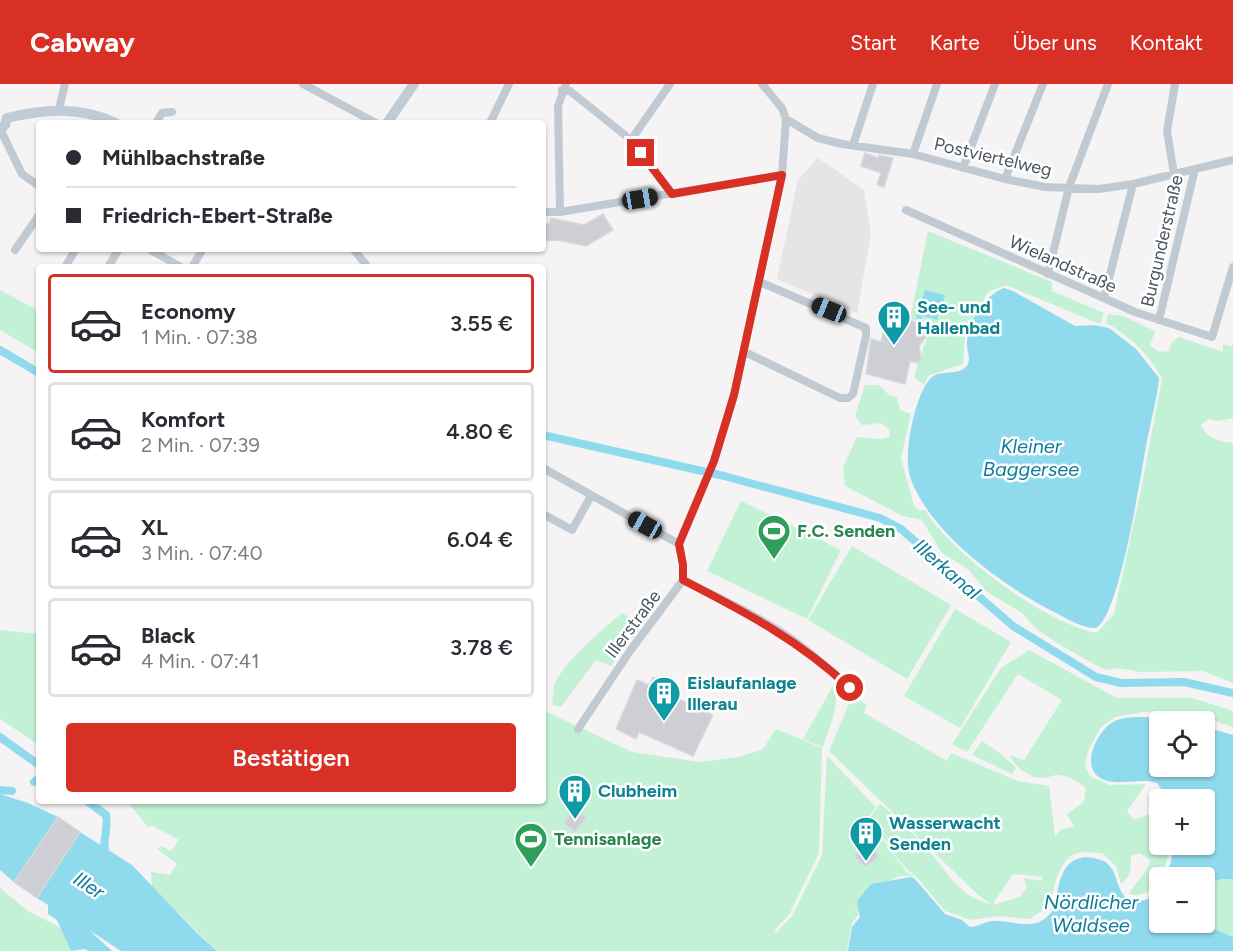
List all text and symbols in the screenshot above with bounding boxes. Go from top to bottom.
text: Cabway [30,25,135,59]
text: Start [850,30,897,55]
text: Karte [930,30,980,55]
text: Über uns [1013,30,1097,55]
text: Kontakt [1130,30,1203,55]
street label: Postviertelweg [932,133,1054,181]
route end [627,139,654,166]
text: Mühlbachstraße [102,144,265,171]
street label: Burgunderstraße [1136,173,1188,309]
car [621,187,659,211]
text: Friedrich-Ebert-Straße [102,202,333,229]
street label: Wielandstraße [1006,230,1120,298]
car [809,295,849,325]
place label: See- und Hallenbad [917,296,1000,339]
icon: car [69,297,123,351]
text: Economy [141,298,236,325]
building icon: See- und Hallenbad [876,299,912,346]
text: 3.55 € [450,310,513,337]
text: 1 Min. · 07:38 [141,325,258,349]
icon: car [69,405,123,459]
text: Komfort [141,406,225,433]
text: 4.80 € [446,418,513,445]
text: 2 Min. · 07:39 [141,433,260,457]
water label: Kleiner Baggersee [983,434,1079,481]
car [625,508,665,542]
icon: car [69,513,123,567]
sports icon: F.C. Senden [756,513,792,560]
text: XL [141,514,168,541]
place label: F.C. Senden [797,520,895,542]
text: 6.04 € [447,526,513,553]
water label: Illerkanal [909,534,986,605]
text: 3 Min. · 07:40 [141,541,263,565]
street label: Illerstraße [600,586,666,662]
icon: car [69,621,123,675]
text: Black [141,622,195,649]
text: 3.78 € [450,634,513,661]
text: 4 Min. · 07:41 [141,649,260,673]
place label: Eislaufanlage Illerau [687,672,796,715]
route start [836,674,863,701]
building icon: Eislaufanlage Illerau [646,675,682,722]
map controls [1149,711,1215,933]
button: locate [1149,711,1215,777]
button: Bestätigen [66,723,516,792]
building icon: Clubheim [557,773,593,820]
place label: Clubheim [598,780,677,802]
button: + [1149,789,1215,855]
place label: Wasserwacht Senden [889,812,1001,855]
building icon: Wasserwacht Senden [848,815,884,862]
sports icon: Tennisanlage [513,821,549,868]
place label: Tennisanlage [554,828,662,850]
water label: Iller [69,866,110,904]
button: − [1149,867,1215,933]
water label: Nördlicher Waldsee [1044,890,1139,937]

